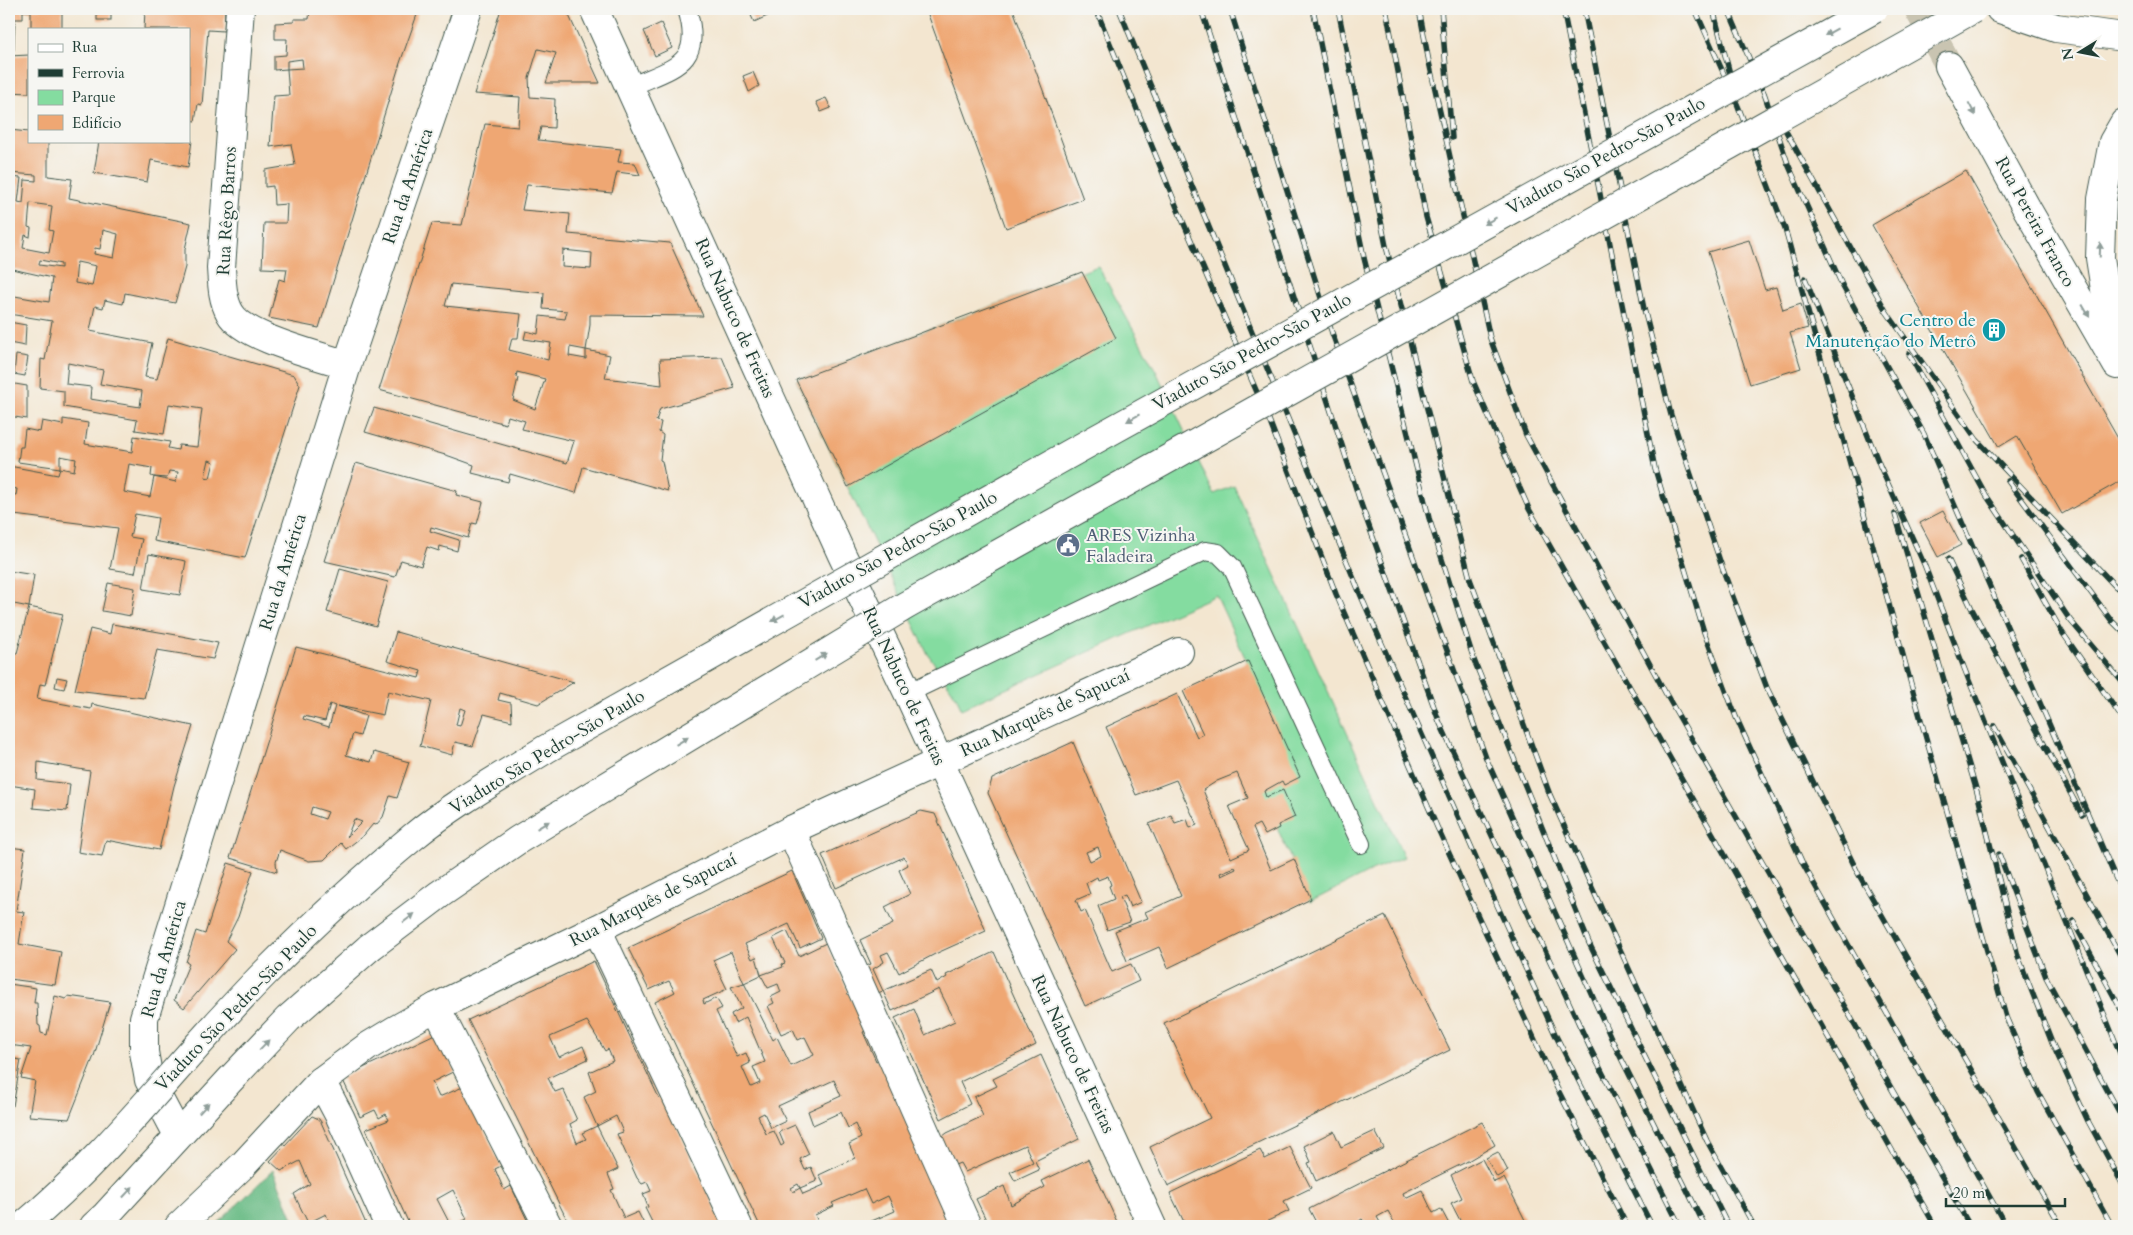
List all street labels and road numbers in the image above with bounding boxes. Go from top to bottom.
street label: Viaduto São Pedro-São Paulo [1502,91,1710,221]
street label: Rua da América [376,125,440,247]
street label: Rua Rêgo Barros [211,146,243,276]
street label: Rua Pereira Franco [1989,152,2081,292]
street label: Rua Nabuco de Freitas [688,234,782,402]
street label: Viaduto São Pedro-São Paulo [1148,287,1356,417]
street label: Viaduto São Pedro-São Paulo [794,485,1002,615]
street label: Rua da América [253,510,313,634]
street label: Rua Nabuco de Freitas [856,603,952,769]
street label: Rua Marquês de Sapucaí [956,663,1134,763]
street label: Viaduto São Pedro-São Paulo [445,683,650,820]
street label: Rua Marquês de Sapucaí [565,847,741,953]
street label: Rua da América [135,897,193,1021]
street label: Viaduto São Pedro-São Paulo [149,919,323,1097]
street label: Rua Nabuco de Freitas [1025,971,1121,1137]

